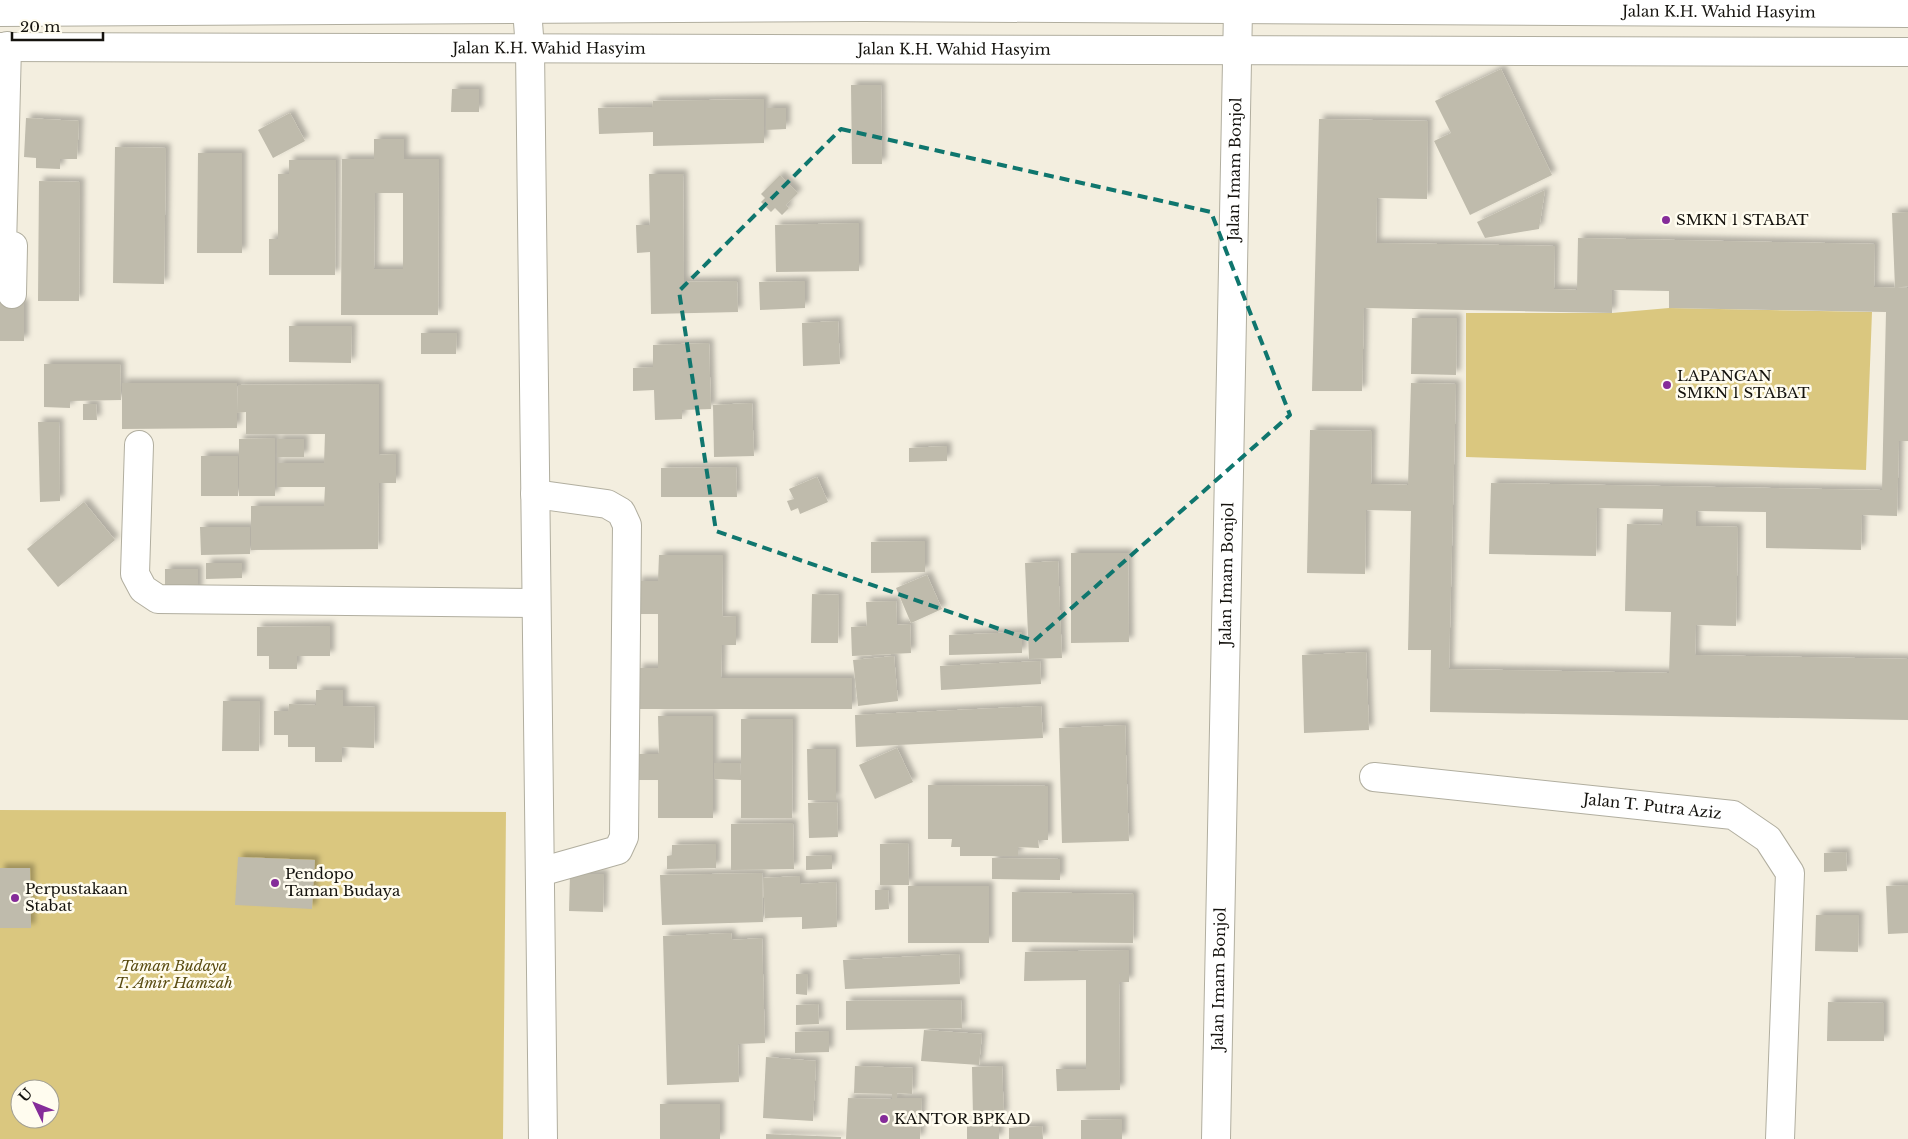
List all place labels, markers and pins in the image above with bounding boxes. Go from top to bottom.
place label: SMKN 1 STABAT [1676,210,1808,229]
marker: SMKN 1 STABAT [1660,214,1672,226]
place label: LAPANGAN SMKN 1 STABAT [1677,366,1809,402]
marker: LAPANGAN SMKN 1 STABAT [1661,379,1673,391]
place label: Pendopo Taman Budaya [285,864,401,900]
marker: Pendopo Taman Budaya [269,877,281,889]
place label: Perpustakaan Stabat [25,879,128,915]
marker: Perpustakaan Stabat [9,892,21,904]
place label: KANTOR BPKAD [894,1109,1031,1128]
marker: KANTOR BPKAD [878,1113,890,1125]

